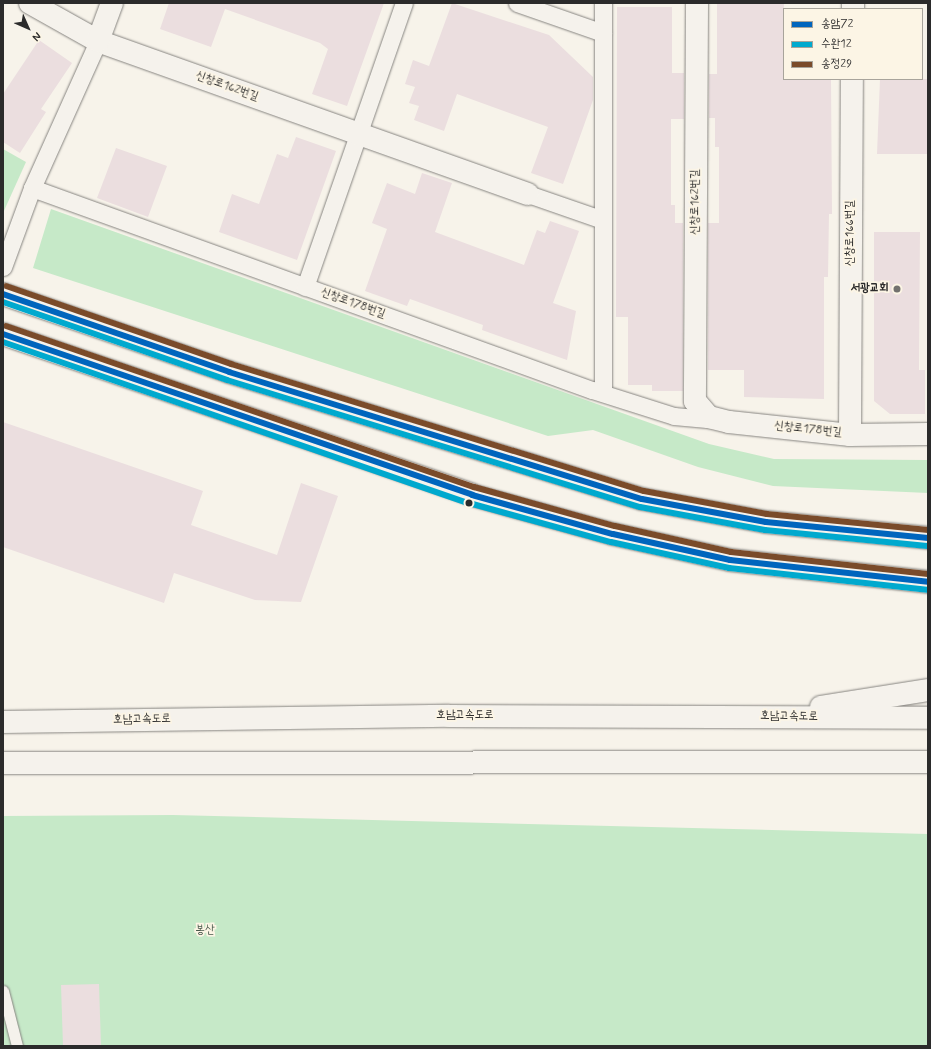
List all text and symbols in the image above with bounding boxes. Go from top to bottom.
north arrow [8,8,48,48]
legend [783,8,923,80]
text: 송암72 [821,16,853,32]
text: N [29,29,44,44]
text: 수완12 [821,36,852,52]
text: 송정29 [821,56,852,72]
street label: 신창로162번길 [194,69,260,105]
street label: 신창로162번길 [689,169,703,235]
street label: 신창로166번길 [844,200,858,266]
place label: 서광교회 [850,282,889,296]
marker: 서광교회 [892,284,902,294]
street label: 신창로178번길 [319,286,387,322]
street label: 신창로178번길 [774,419,842,441]
unlabelled marker [464,498,474,508]
street label: 호남고속도로 [436,709,494,723]
street label: 호남고속도로 [760,709,818,725]
street label: 호남고속도로 [113,712,171,728]
park label: 봉산 [195,924,215,938]

